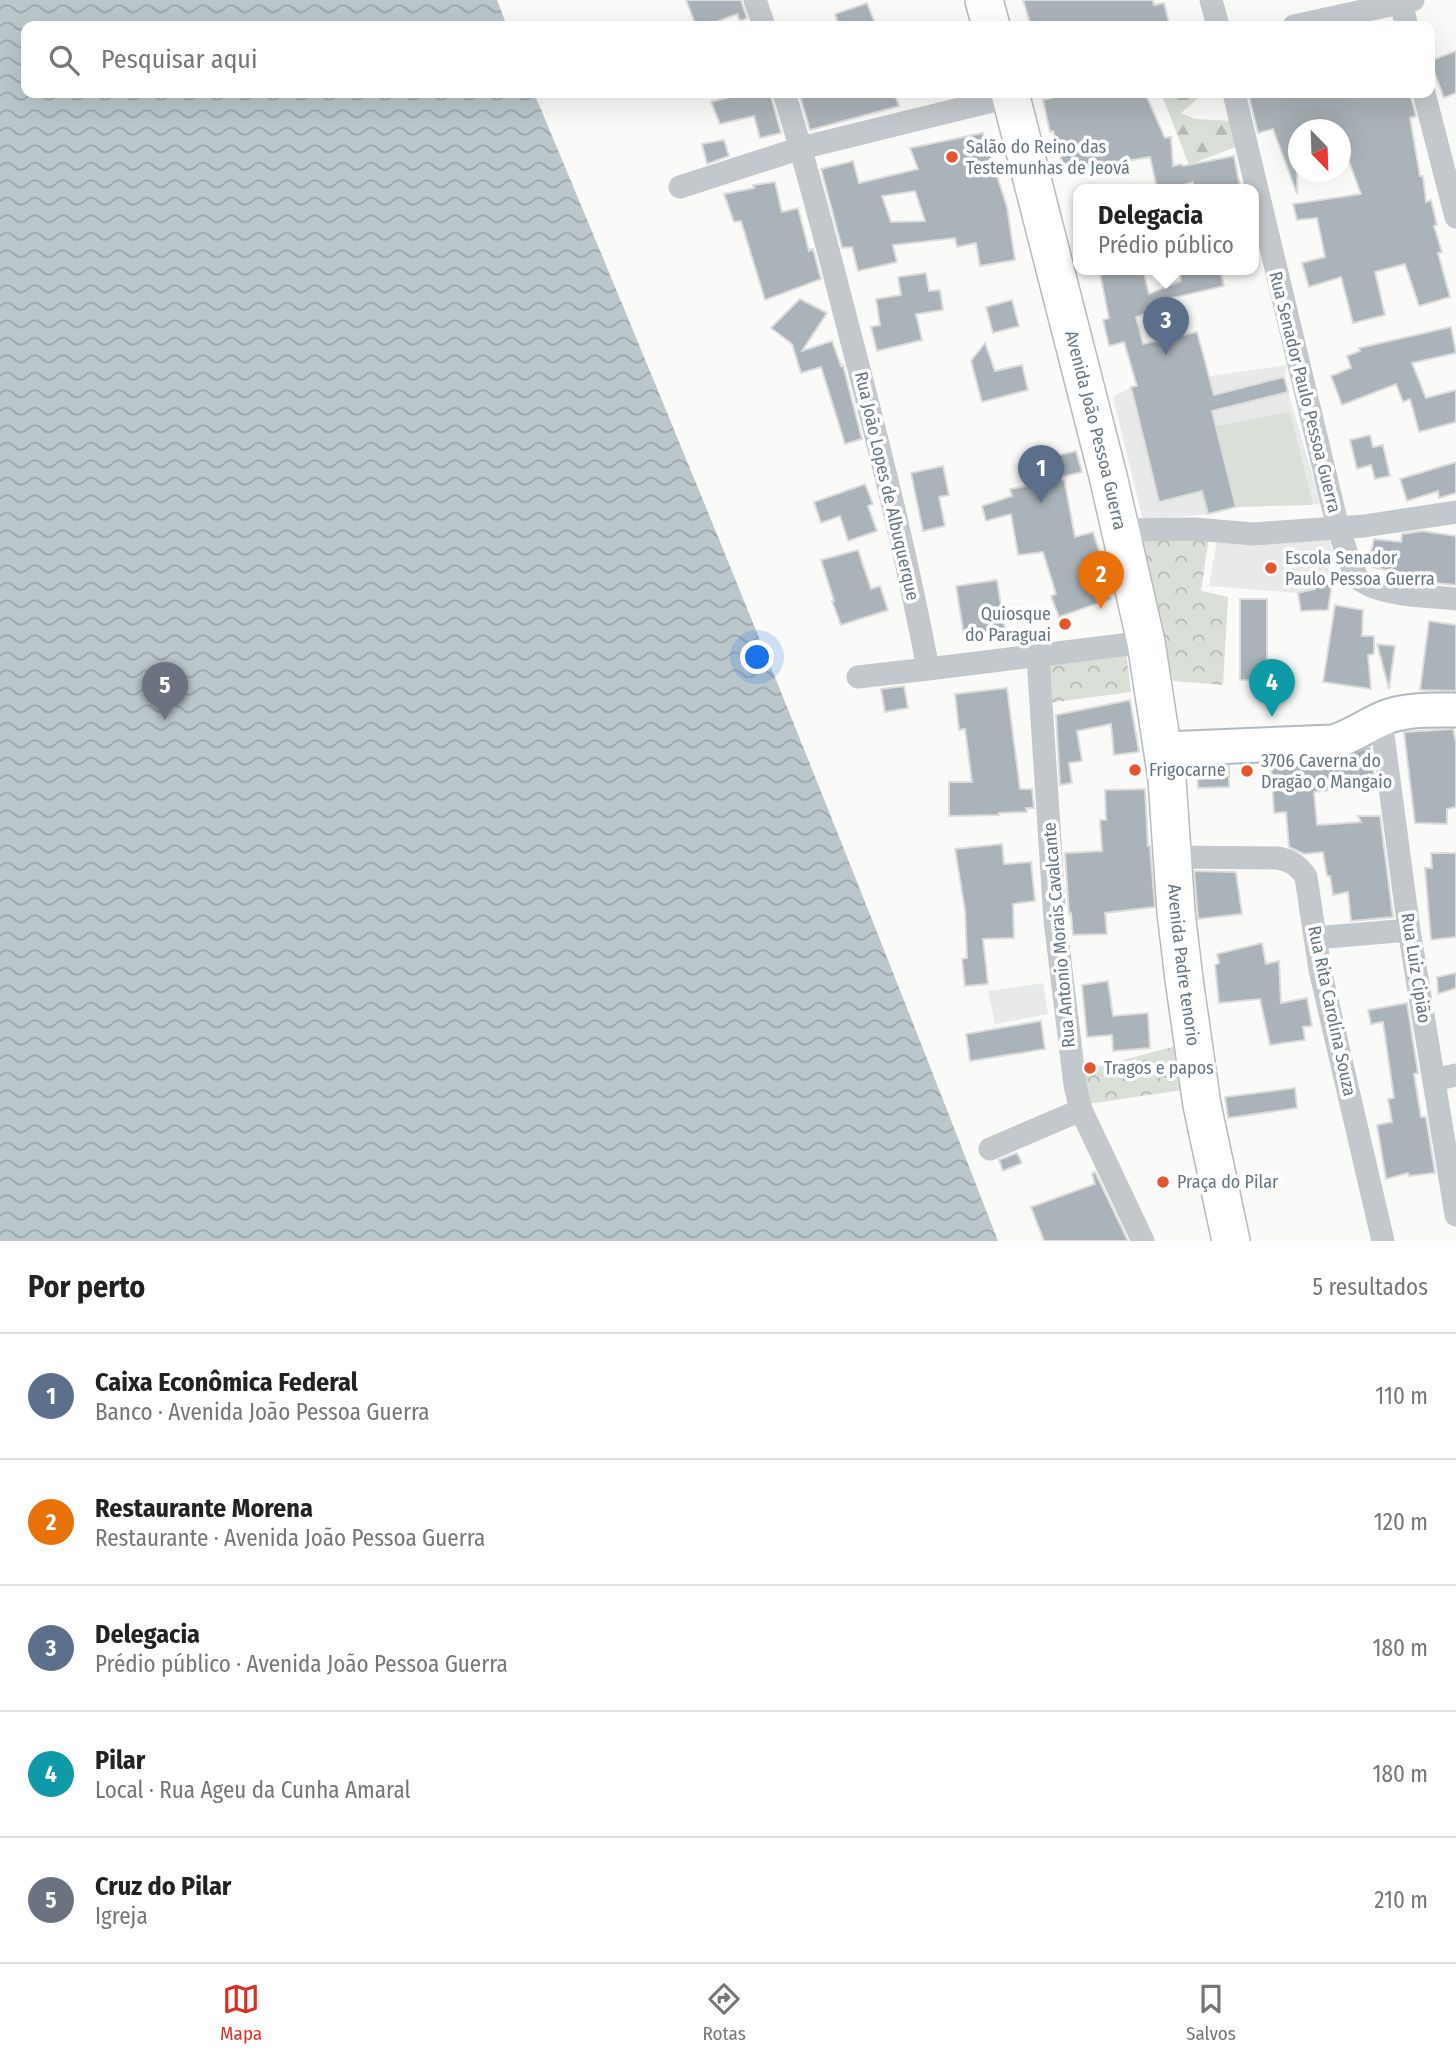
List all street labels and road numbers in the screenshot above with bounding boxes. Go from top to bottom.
street label: Rua Senador Paulo Pessoa Guerra [1264,269,1346,515]
street label: Avenida João Pessoa Guerra [1060,328,1131,532]
street label: Rua João Lopes de Albuquerque [850,369,924,603]
street label: Rua Antonio Morais Cavalcante [1038,821,1080,1049]
street label: Avenida Padre tenorio [1163,883,1204,1047]
street label: Rua Luiz Cipião [1396,911,1436,1025]
street label: Rua Rita Carolina Souza [1303,924,1361,1098]

